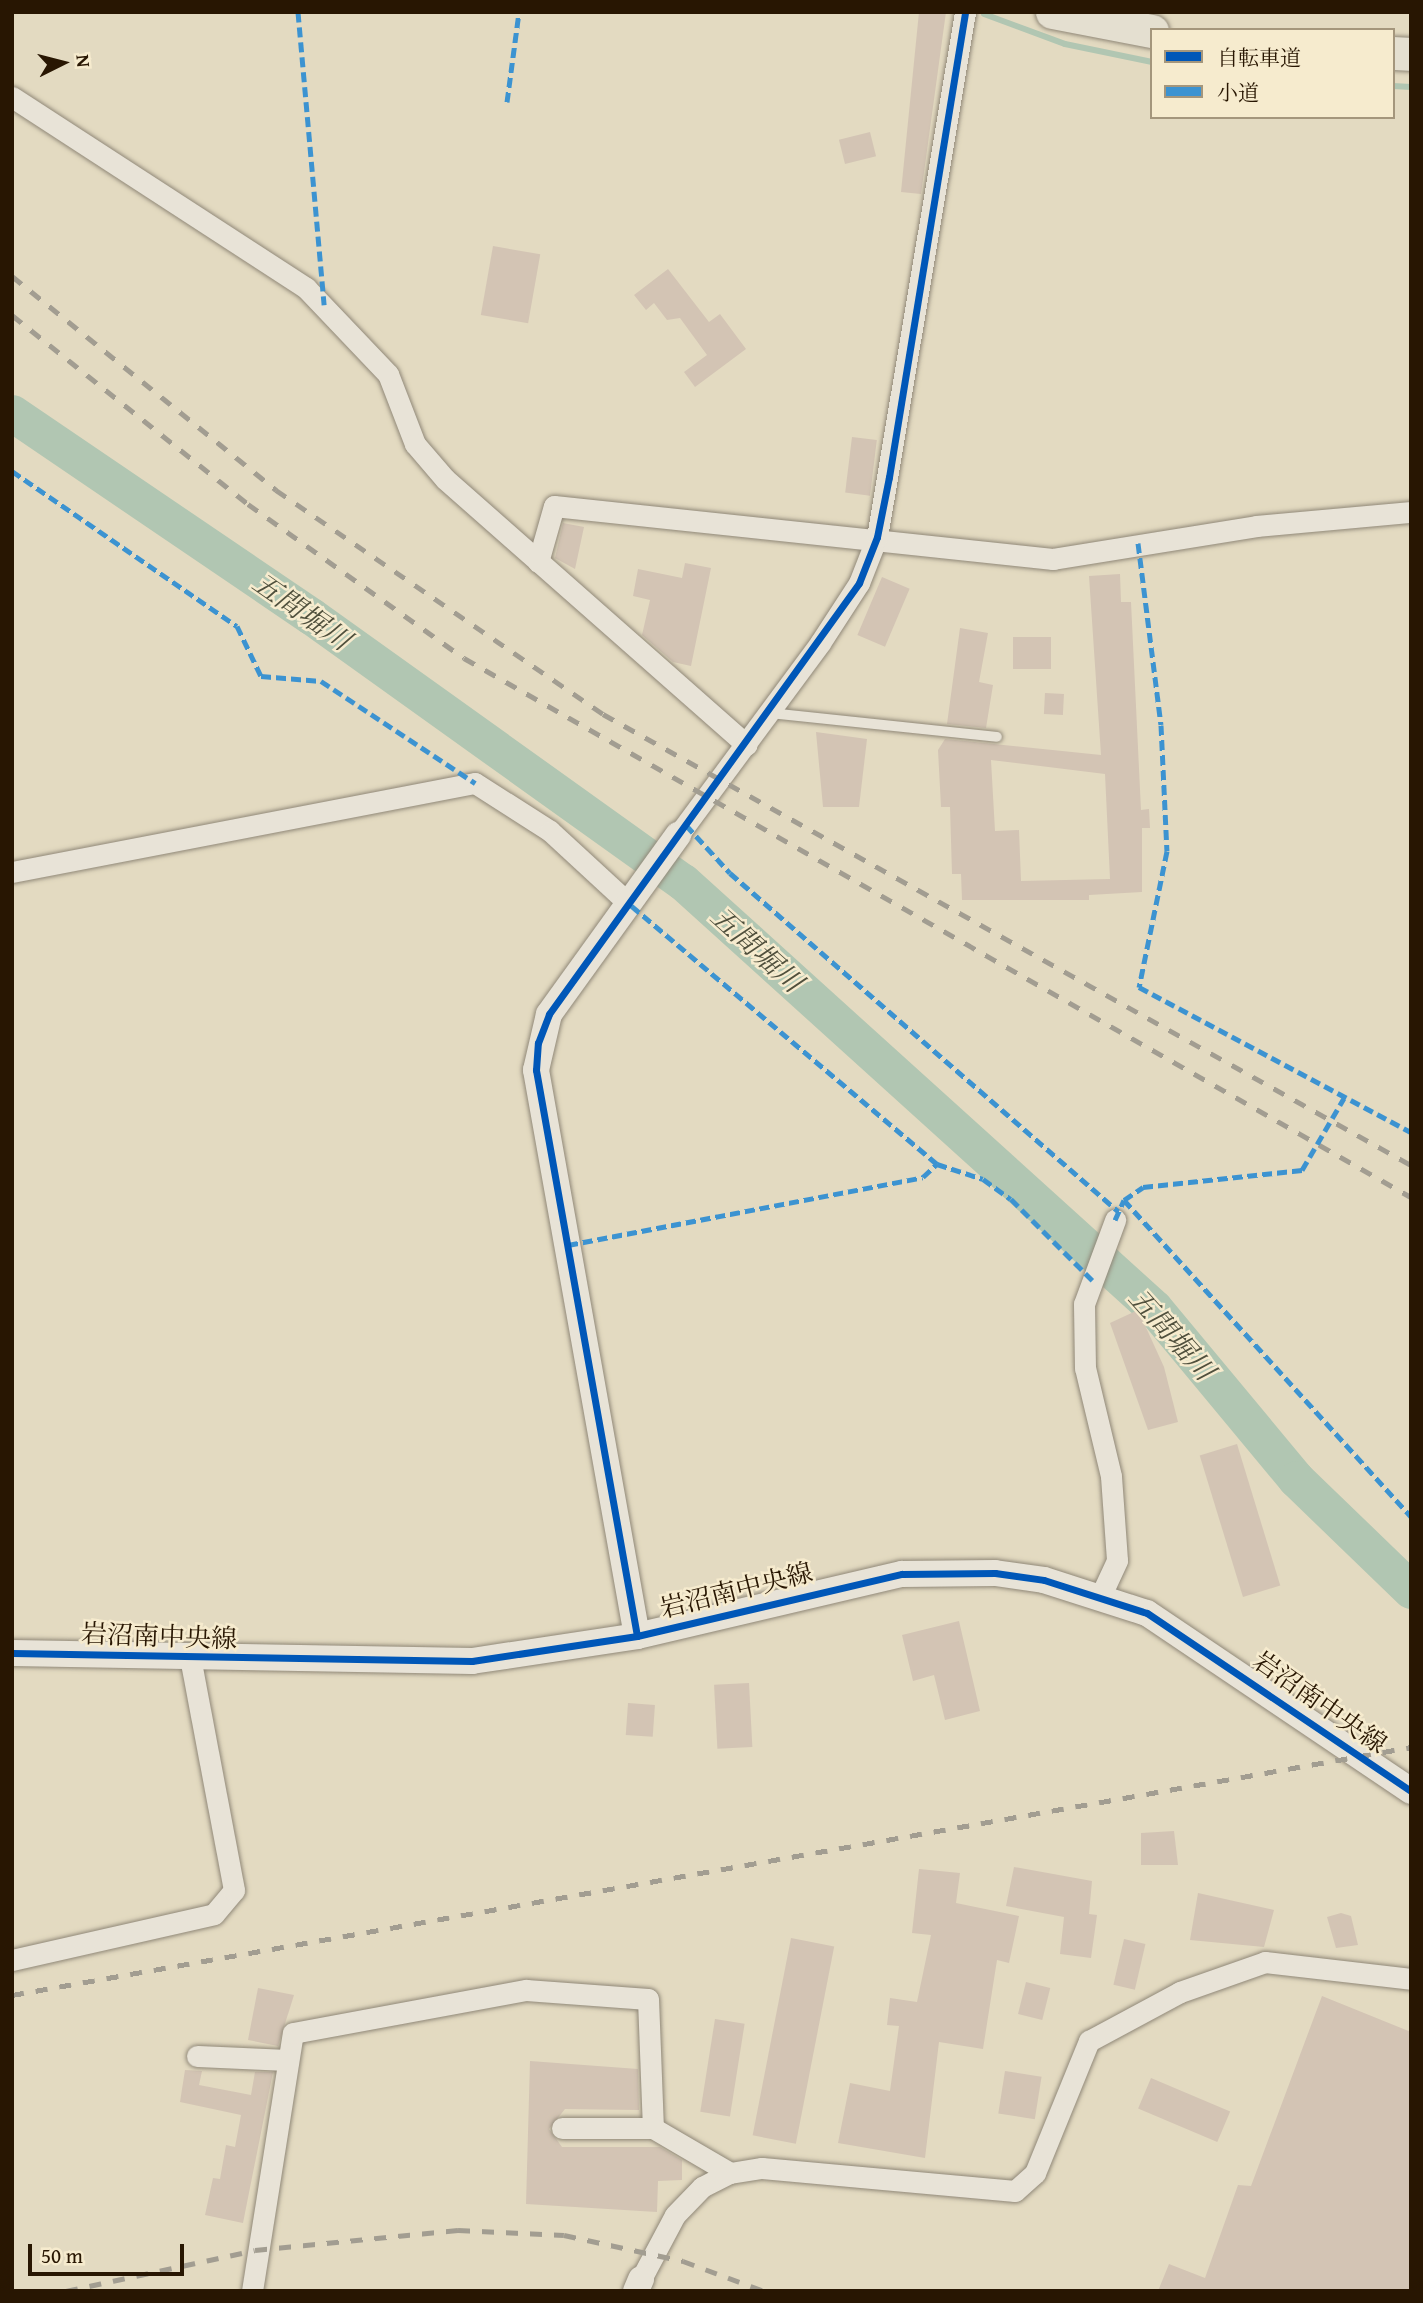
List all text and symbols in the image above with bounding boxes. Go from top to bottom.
north arrow [28,28,98,98]
legend [1150,28,1395,119]
text: 自転車道 [1217,42,1301,73]
text: N [69,53,98,69]
text: 小道 [1217,77,1259,108]
water label: 五間堀川 [246,565,358,657]
water label: 五間堀川 [704,899,810,999]
water label: 五間堀川 [1122,1281,1222,1387]
street label: 岩沼南中央線 [657,1556,815,1624]
street label: 岩沼南中央線 [81,1618,237,1654]
street label: 岩沼南中央線 [1247,1644,1393,1760]
scale bar [32,2230,187,2274]
text: 50 m [41,2240,83,2271]

